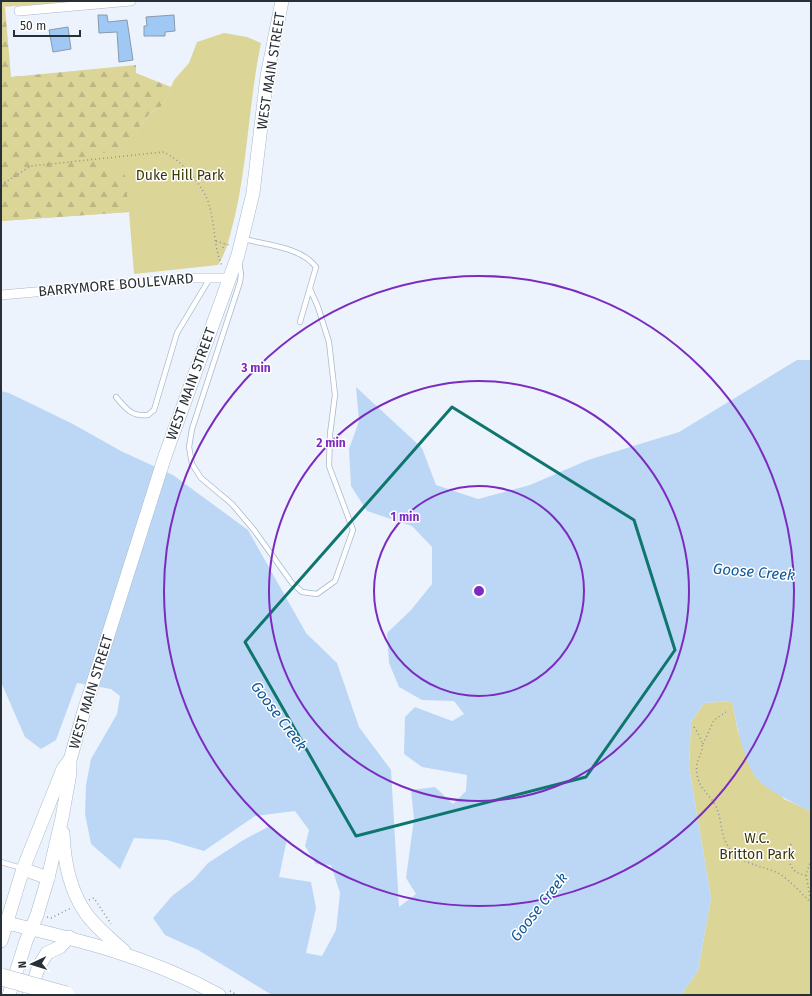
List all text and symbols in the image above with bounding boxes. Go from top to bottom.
street label: WEST MAIN STREET [253,10,289,131]
scale bar [14,12,80,38]
text: 50 m [20,19,46,33]
park label: Duke Hill Park [136,167,225,184]
street label: BARRYMORE BOULEVARD [38,270,194,300]
street label: WEST MAIN STREET [163,325,220,443]
text: 3 min [240,361,271,375]
text: 2 min [316,436,346,450]
text: 1 min [391,510,419,524]
water label: Goose Creek [712,559,796,585]
centre of rings [472,584,486,598]
street label: WEST MAIN STREET [66,632,117,751]
water label: Goose Creek [247,678,311,754]
park label: W.C. Britton Park [719,830,796,863]
water label: Goose Creek [507,869,571,945]
north arrow [12,944,52,984]
text: N [16,961,29,969]

